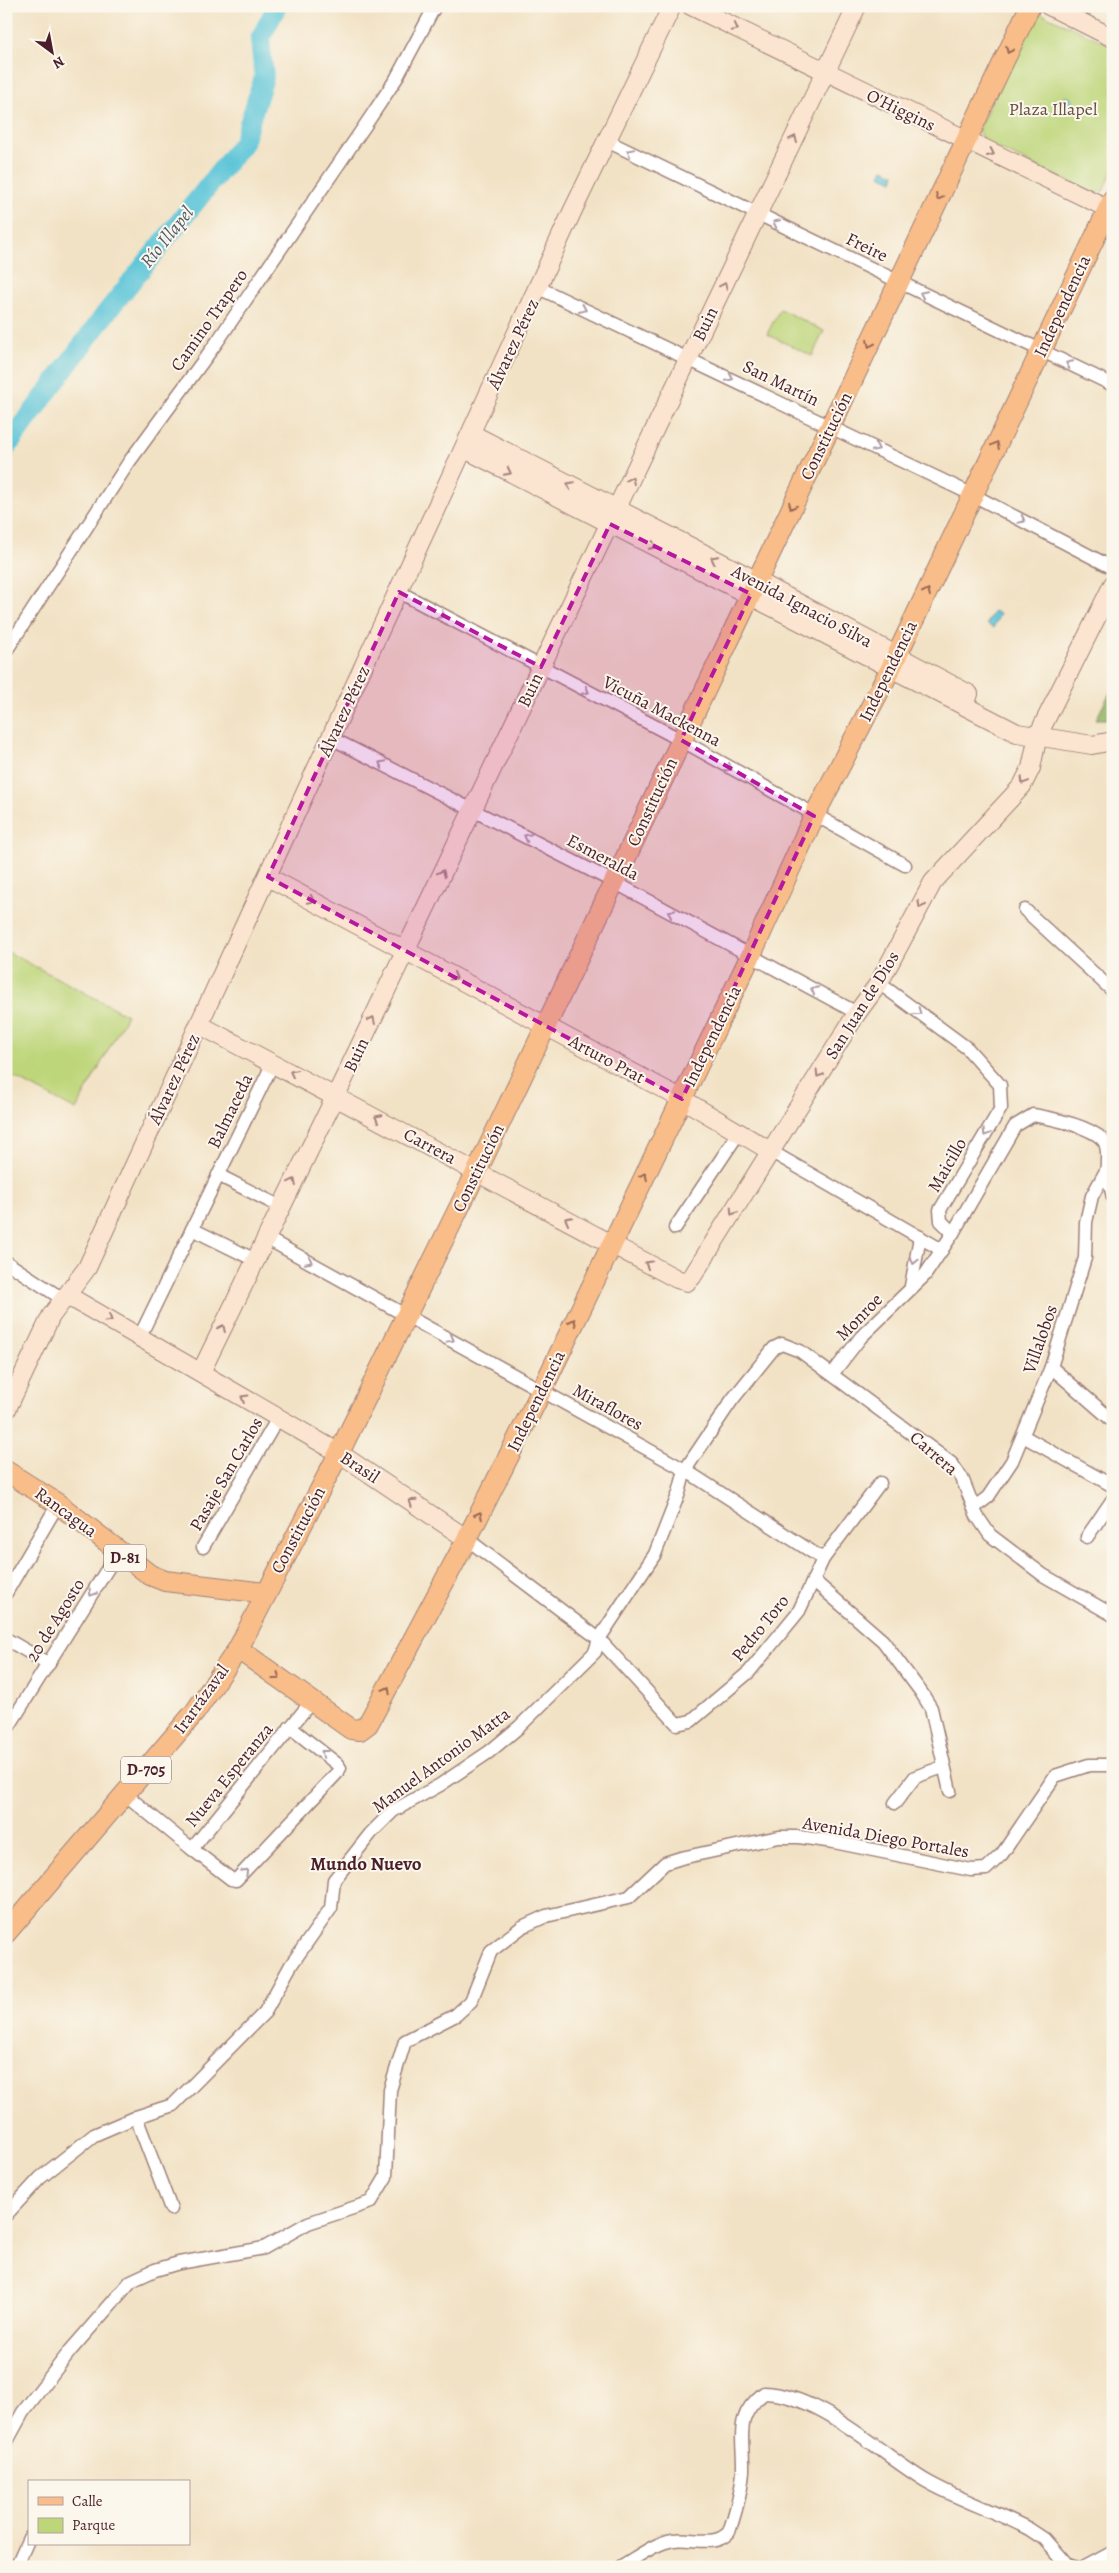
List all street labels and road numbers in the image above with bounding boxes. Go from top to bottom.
street label: O'Higgins [863,83,939,137]
street label: Freire [842,227,892,267]
street label: Independencia [1028,251,1096,361]
street label: Camino Trapero [165,264,253,376]
street label: Álvarez Pérez [481,295,544,394]
street label: Buin [686,303,724,345]
street label: San Martín [739,354,823,412]
street label: Constitución [794,388,858,484]
street label: Avenida Ignacio Silva [727,558,877,654]
street label: Independencia [853,616,923,726]
street label: Álvarez Pérez [312,662,375,761]
street label: Buin [511,669,549,711]
street label: Vicuña Mackenna [598,669,726,753]
street label: Constitución [621,754,683,850]
street label: Esmeralda [563,828,644,886]
street label: San Juan de Dios [819,946,905,1064]
street label: Independencia [677,981,747,1091]
street label: Arturo Prat [564,1029,649,1089]
street label: Álvarez Pérez [142,1030,205,1129]
street label: Buin [338,1034,374,1076]
street label: Balmaceda [202,1069,259,1152]
street label: Constitución [446,1120,510,1216]
street label: Carrera [399,1122,461,1170]
street label: Maicillo [922,1133,972,1197]
street label: Monroe [830,1288,888,1346]
street label: Villalobos [1017,1301,1063,1378]
street label: Independencia [501,1346,571,1456]
street label: Miraflores [569,1378,647,1436]
street label: Pasaje San Carlos [184,1413,268,1535]
street label: Carrera [905,1425,964,1481]
street label: Brasil [336,1445,385,1489]
street label: Rancagua [30,1481,103,1543]
street label: Constitución [265,1482,331,1578]
road number: D-81 [104,1545,146,1572]
street label: 20 de Agosto [20,1574,90,1666]
street label: Pedro Toro [726,1590,794,1666]
street label: Irarrázaval [168,1659,235,1739]
street label: Manuel Antonio Matta [367,1701,515,1818]
street label: Nueva Esperanza [180,1717,279,1832]
road number: D-705 [121,1756,171,1784]
street label: Avenida Diego Portales [800,1810,971,1863]

